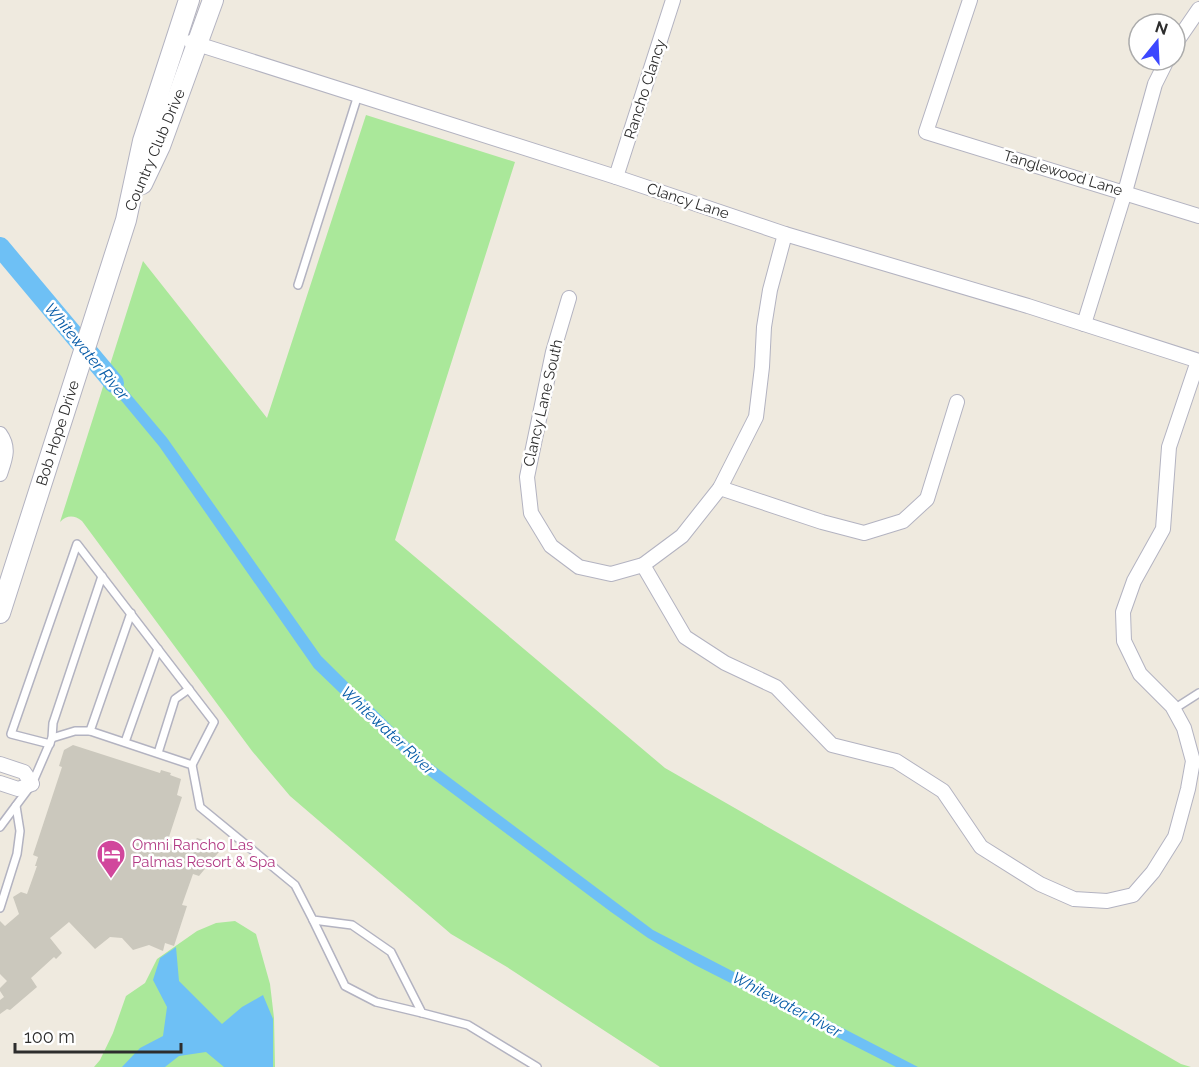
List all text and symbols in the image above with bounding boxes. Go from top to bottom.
north arrow [1127,12,1187,72]
text: N [1153,17,1170,39]
street label: Rancho Clancy [620,37,670,141]
street label: Country Club Drive [121,86,189,214]
street label: Tanglewood Lane [1001,146,1125,200]
street label: Clancy Lane [645,179,732,223]
water label: Whitewater River [40,299,133,404]
street label: Clancy Lane South [520,338,566,468]
street label: Bob Hope Drive [32,378,83,488]
water label: Whitewater River [337,682,439,779]
place label: Omni Rancho Las Palmas Resort & Spa [132,836,276,871]
hotel icon: Omni Rancho Las Palmas Resort & Spa [95,838,127,880]
water label: Whitewater River [729,968,845,1041]
scale bar [15,1016,182,1054]
text: 100 m [24,1026,75,1047]

